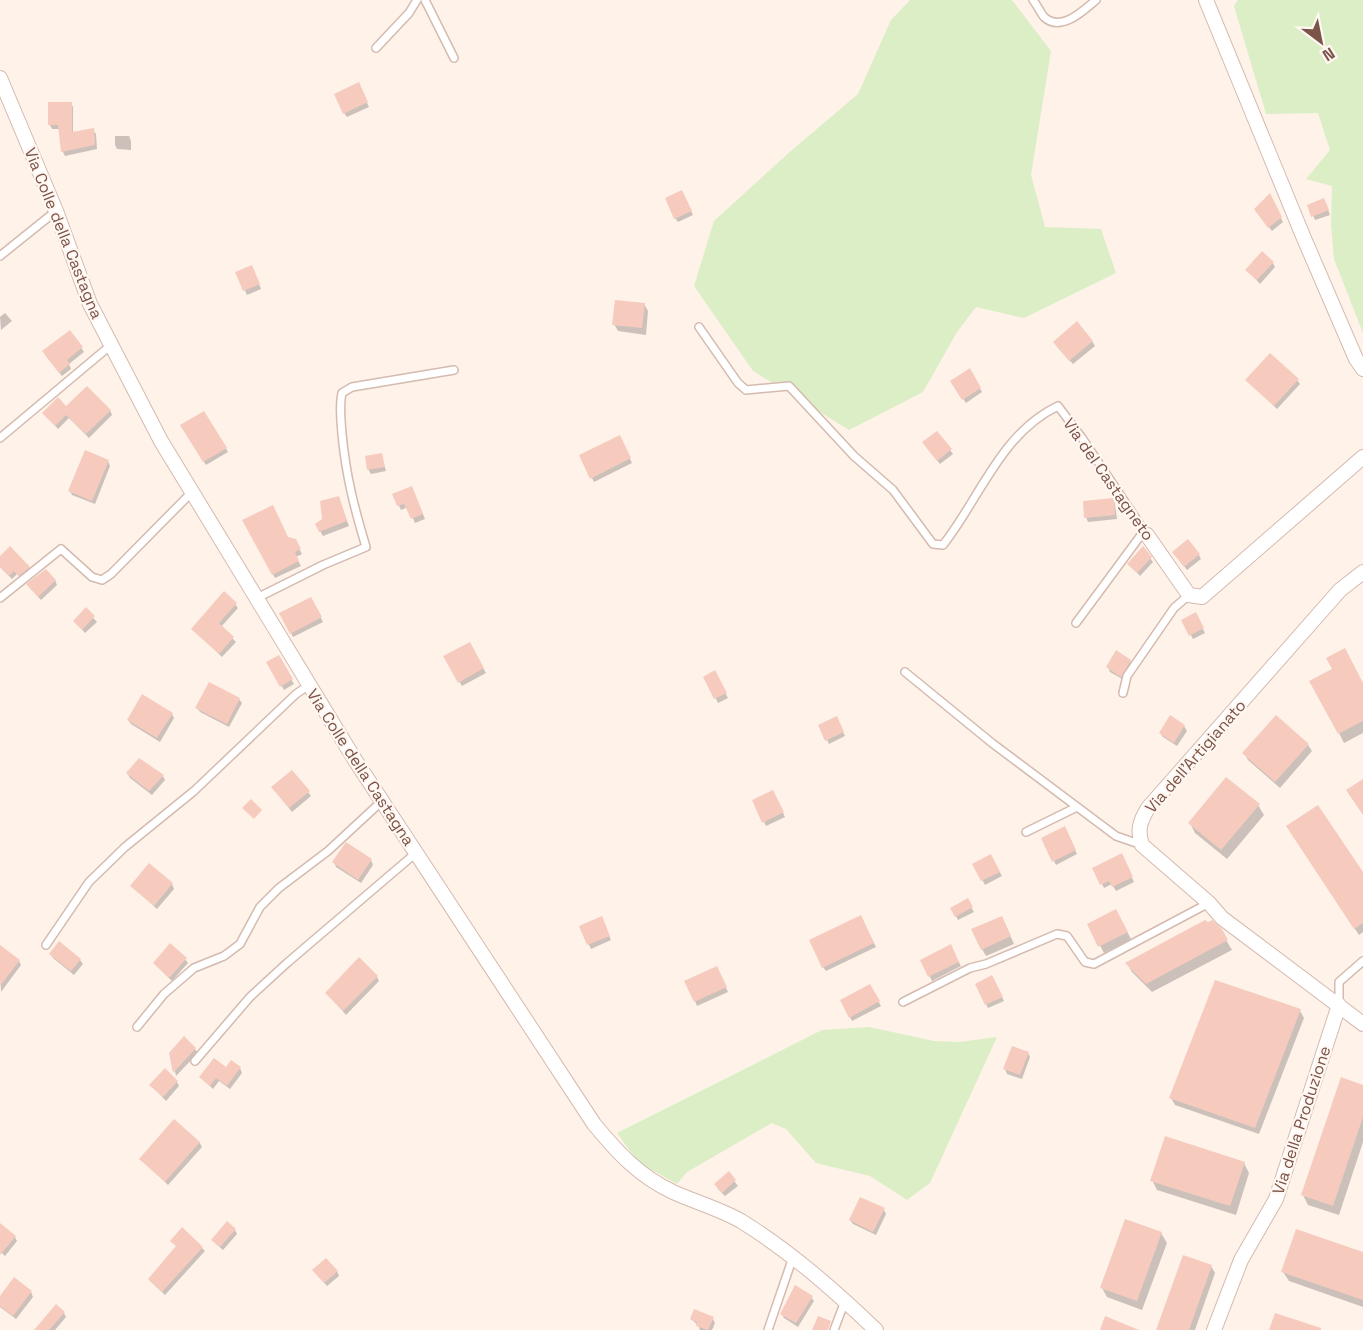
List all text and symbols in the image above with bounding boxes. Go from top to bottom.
north arrow [1291,12,1351,72]
text: N [1319,43,1339,66]
street label: Via Colle della Castagna [20,144,108,322]
street label: Via del Castagneto [1058,414,1159,545]
street label: Via Colle della Castagna [302,685,419,850]
street label: Via dell'Artigianato [1140,695,1250,817]
street label: Via della Produzione [1268,1043,1335,1197]

